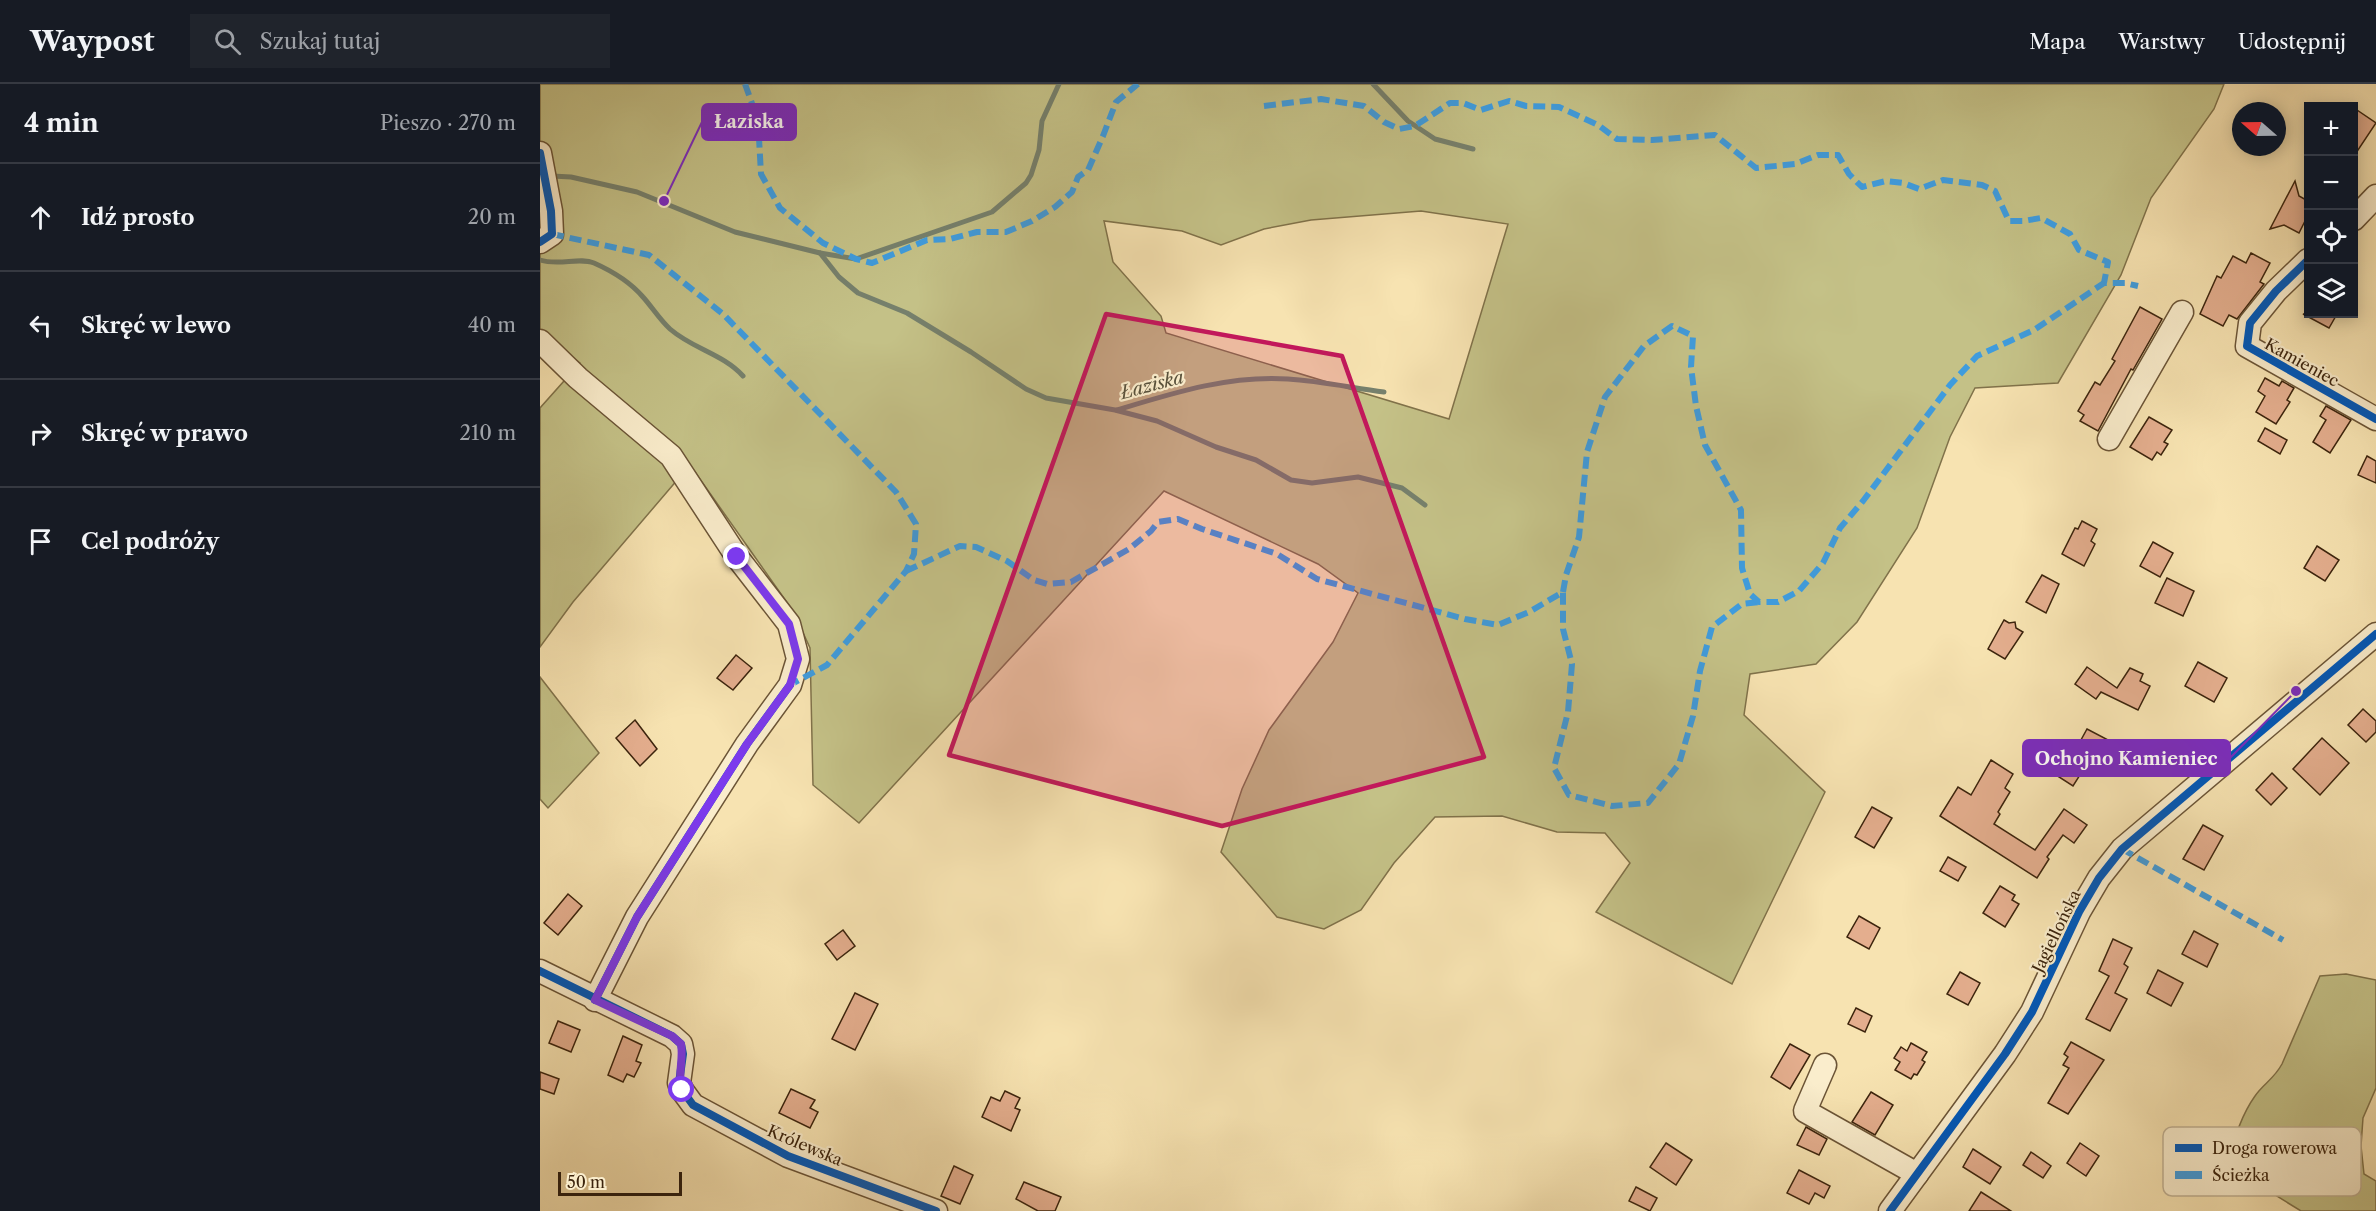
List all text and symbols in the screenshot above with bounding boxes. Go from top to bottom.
search box [190,14,610,68]
text: Waypost [30,24,154,58]
icon: search [211,25,244,58]
text: Szukaj tutaj [259,28,380,55]
text: Mapa [2029,29,2085,54]
text: Warstwy [2118,29,2205,54]
text: Udostępnij [2238,29,2346,54]
north arrow [2232,102,2286,156]
map controls [2304,102,2358,318]
button: + [2304,102,2358,156]
callout: Łaziska [702,104,796,140]
text: 4 min [24,107,99,139]
text: Pieszo · 270 m [380,111,516,135]
text: Łaziska [714,111,785,133]
button: − [2304,156,2358,210]
icon: ahead [24,201,57,234]
text: Idź prosto [81,204,195,231]
text: 20 m [468,205,516,229]
button: locate [2304,210,2358,264]
button: layers [2304,264,2358,318]
icon: left [24,309,57,342]
text: Skręć w lewo [81,312,231,339]
text: 40 m [468,313,516,337]
street label: Kamieniec [2261,333,2343,391]
water label: Łaziska [1116,366,1186,404]
icon: right [24,417,57,450]
text: Skręć w prawo [81,420,248,447]
text: 210 m [459,421,516,445]
icon: arrive [24,525,57,558]
text: Cel podróży [81,528,219,555]
route end [723,543,749,569]
callout: Ochojno Kamieniec [2023,740,2230,776]
text: Ochojno Kamieniec [2035,748,2217,770]
street label: Jagiellońska [2026,886,2085,978]
route start [668,1076,694,1102]
street label: Królewska [764,1120,846,1170]
legend [2163,1127,2361,1196]
text: Droga rowerowa [2212,1138,2338,1158]
text: Ścieżka [2212,1165,2270,1185]
scale bar [558,1169,682,1196]
text: 50 m [567,1172,605,1192]

